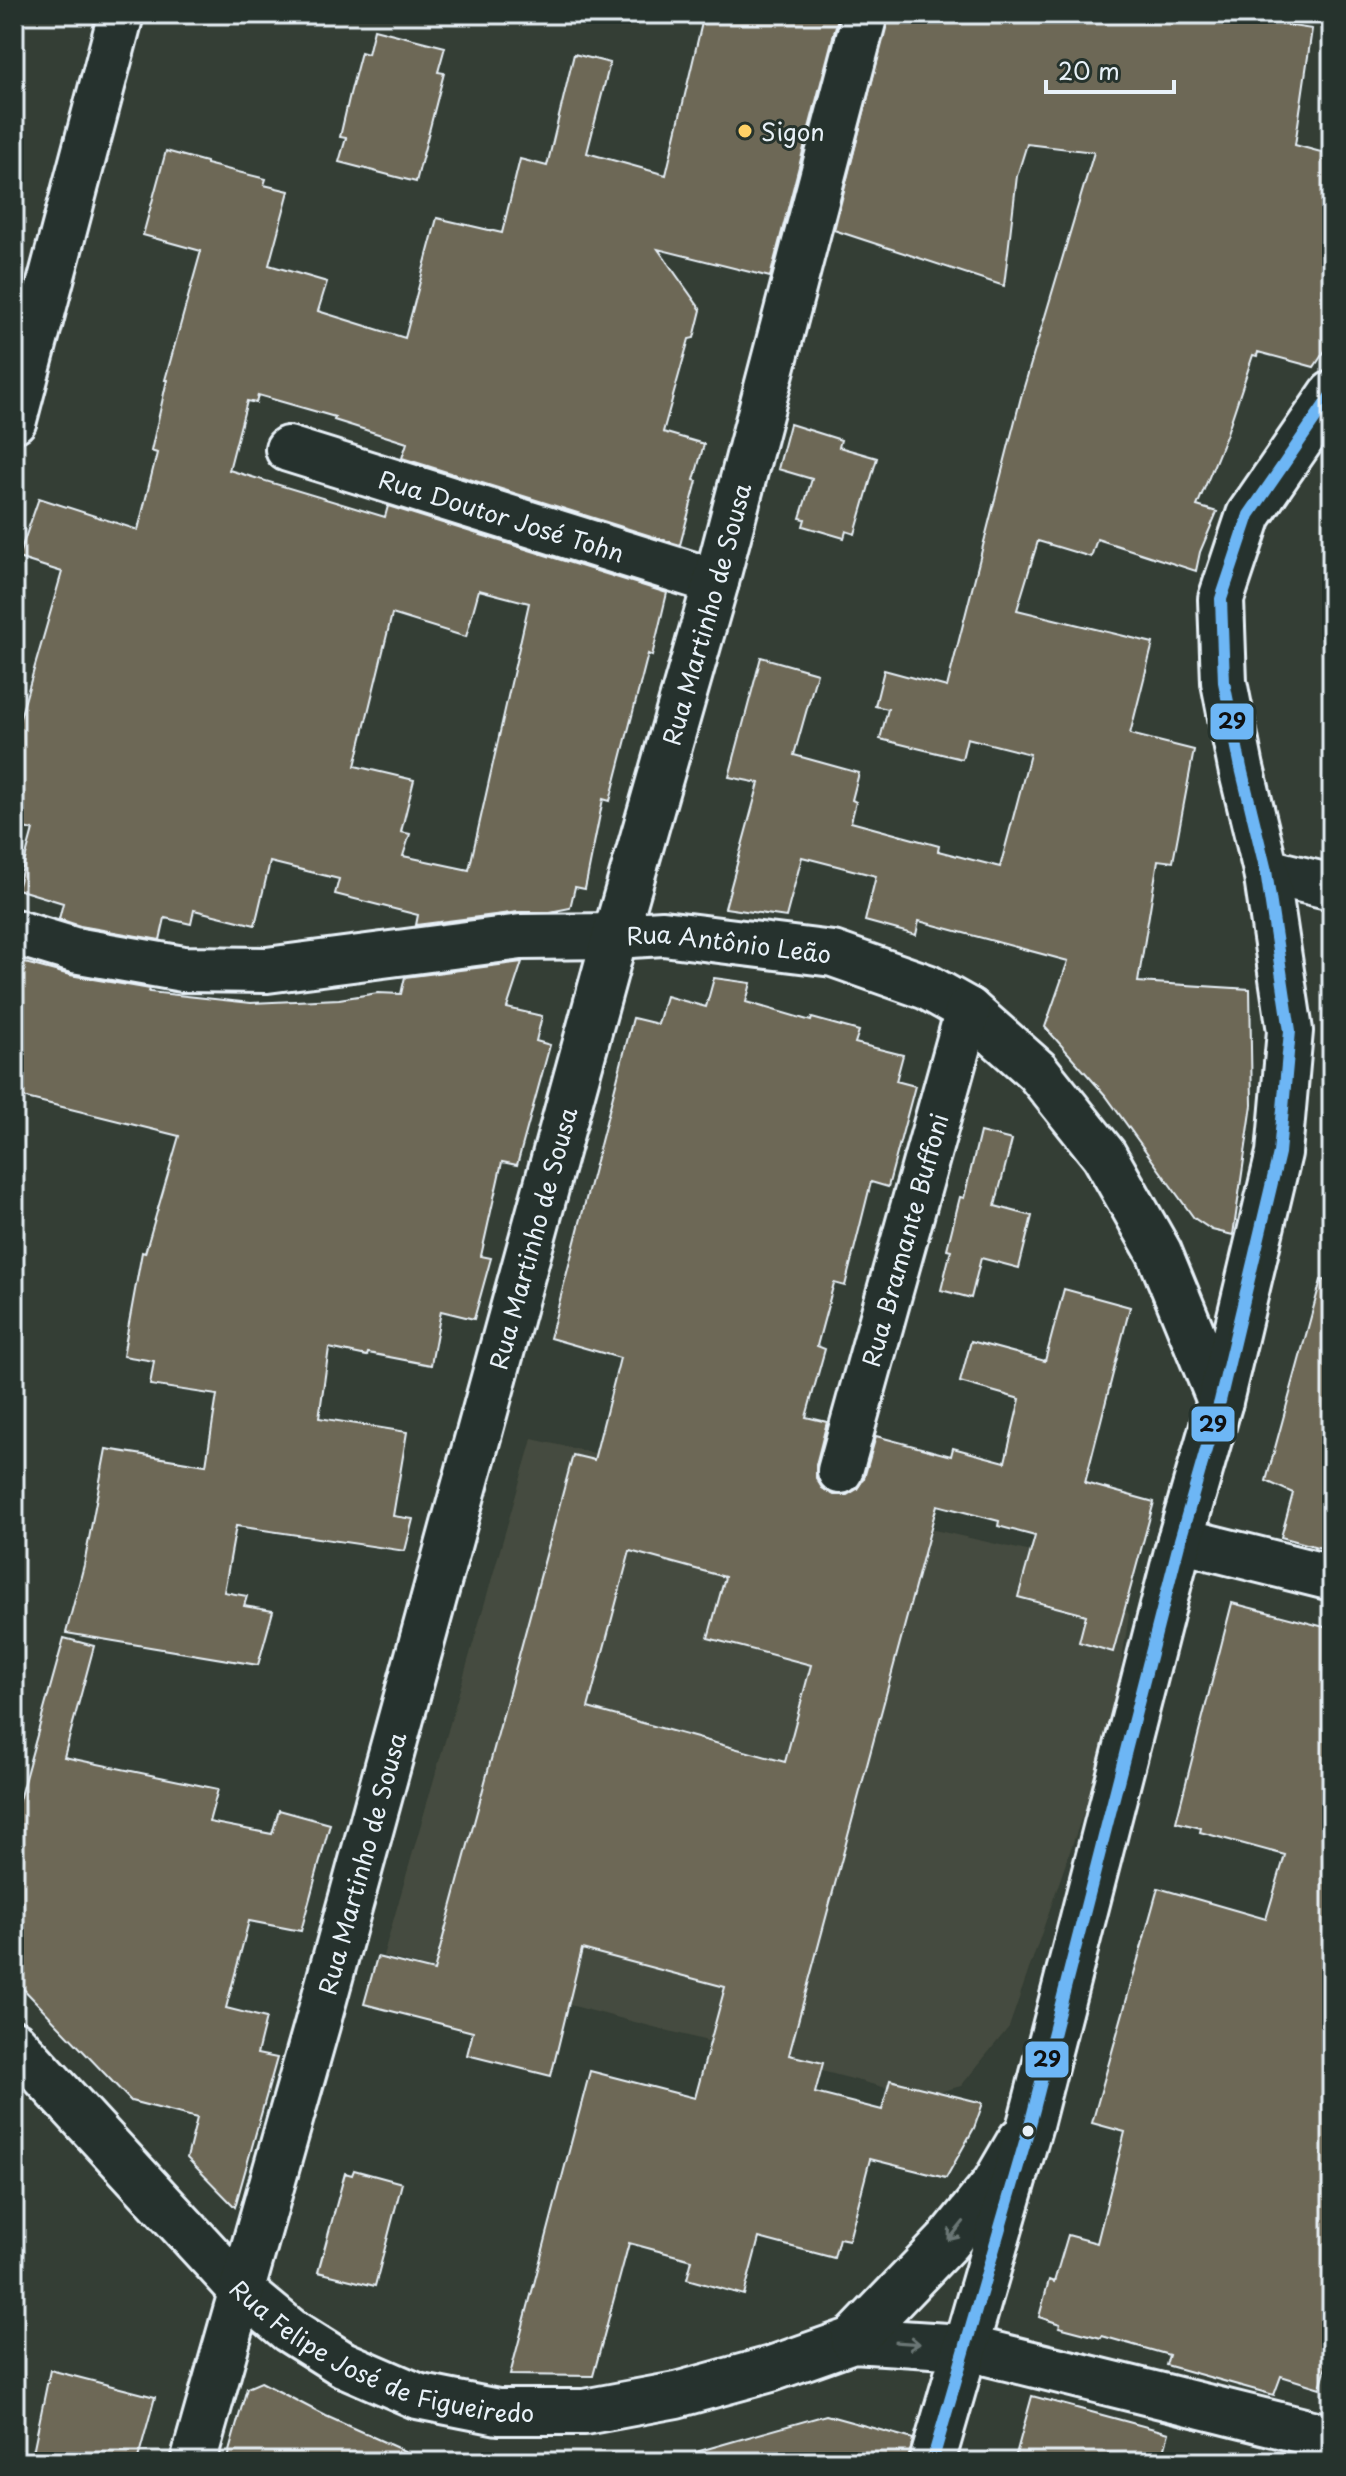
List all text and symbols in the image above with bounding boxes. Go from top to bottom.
scale bar [1046,44,1174,94]
text: 20 m [1058,52,1120,88]
place label: Sigon [761,113,825,149]
marker: Sigon [736,122,754,140]
street label: Rua Doutor José Tohn [374,460,630,571]
street label: Rua Martinho de Sousa [652,479,759,749]
line badge: 29 [1209,702,1255,741]
text: 29 [1218,703,1246,736]
street label: Rua Antônio Leão [625,914,834,972]
street label: Rua Martinho de Sousa [479,1103,585,1373]
street label: Rua Bramante Buffoni [852,1109,957,1371]
line badge: 29 [1190,1405,1236,1443]
text: 29 [1199,1406,1227,1439]
street label: Rua Martinho de Sousa [308,1728,414,1998]
line badge: 29 [1024,2040,1070,2079]
text: 29 [1033,2041,1061,2074]
unlabelled marker [1020,2123,1036,2139]
one-way arrow [947,2220,964,2241]
street label: Rua Felipe José de Figueiredo [222,2271,534,2430]
one-way arrow [894,2336,921,2351]

